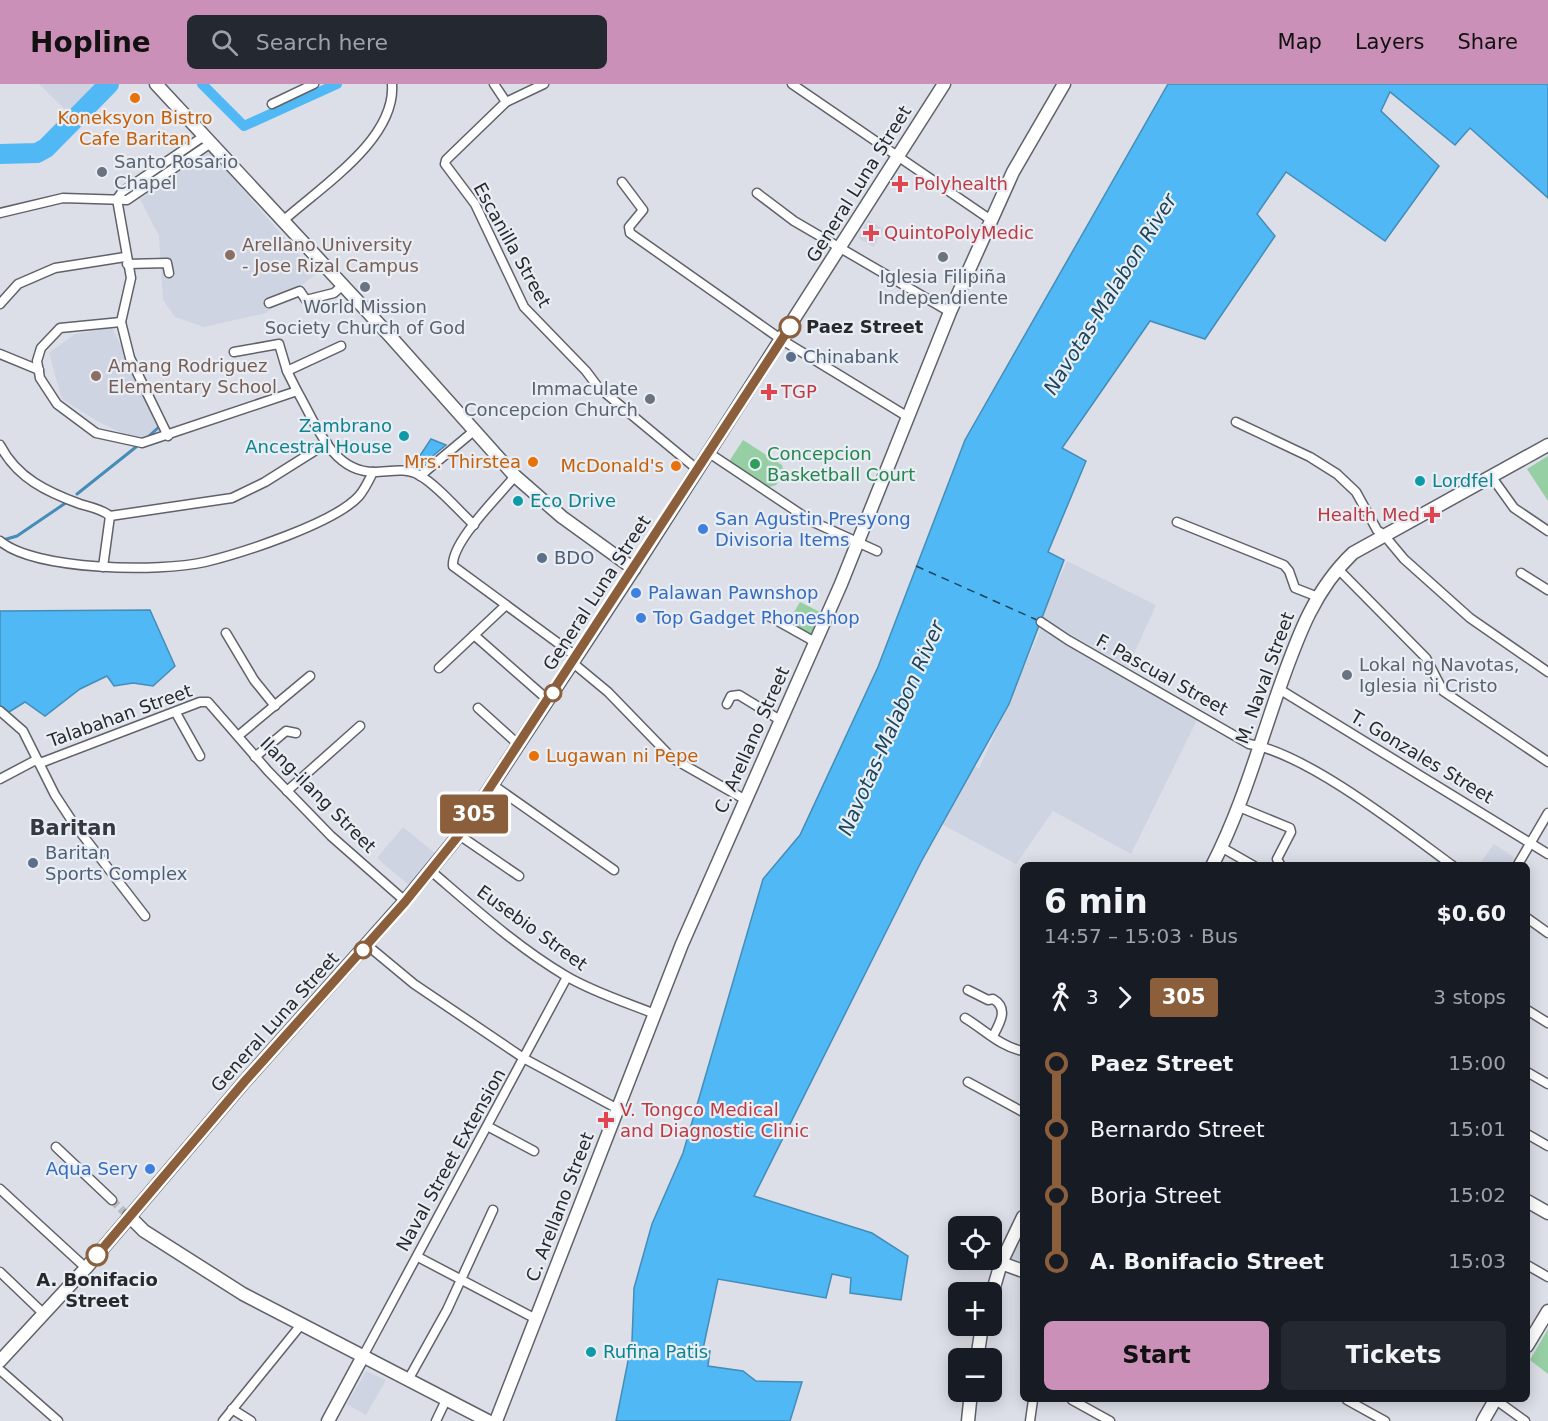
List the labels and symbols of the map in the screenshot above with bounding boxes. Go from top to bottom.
marker: Koneksyon Bistro Cafe Baritan [128,91,142,105]
street label: General Luna Street [802,102,915,266]
place label: Koneksyon Bistro Cafe Baritan [58,107,212,149]
place label: Santo Rosario Chapel [114,151,238,193]
marker: Santo Rosario Chapel [95,165,109,179]
place label: Polyhealth [914,173,1008,194]
marker: Polyhealth [891,175,909,193]
street label: Escanilla Street [469,179,555,311]
water label: Navotas-Malabon River [1038,188,1183,399]
place label: QuintoPolyMedic [884,222,1034,243]
marker: QuintoPolyMedic [862,224,880,242]
place label: Arellano University - Jose Rizal Campus [242,234,419,276]
marker: Arellano University - Jose Rizal Campus [223,248,237,262]
marker: Iglesia Filipiña Independiente [936,250,950,264]
place label: Iglesia Filipiña Independiente [878,266,1008,308]
marker: World Mission Society Church of God [358,280,372,294]
place label: World Mission Society Church of God [265,296,465,338]
marker: Paez Street [779,316,801,338]
place label: Paez Street [806,316,924,337]
place label: Chinabank [803,346,899,367]
marker: Chinabank [784,350,798,364]
place label: Amang Rodriguez Elementary School [108,355,277,397]
marker: Amang Rodriguez Elementary School [89,369,103,383]
place label: Immaculate Concepcion Church [464,378,638,420]
place label: TGP [780,381,817,402]
marker: TGP [762,385,776,399]
marker: Immaculate Concepcion Church [643,392,657,406]
place label: Zambrano Ancestral House [245,415,392,457]
marker: Zambrano Ancestral House [397,429,411,443]
place label: Concepcion Basketball Court [767,443,915,485]
place label: Mrs. Thirstea [404,451,521,472]
marker: Mrs. Thirstea [526,455,540,469]
place label: McDonald's [561,455,664,476]
marker: Concepcion Basketball Court [748,457,762,471]
marker: McDonald's [669,459,683,473]
place label: Lordfel [1432,470,1494,491]
marker: Lordfel [1413,474,1427,488]
place label: Eco Drive [530,490,616,511]
marker: Eco Drive [511,494,525,508]
place label: Health Med [1317,504,1420,525]
place label: San Agustin Presyong Divisoria Items [715,508,911,550]
marker: Health Med [1425,508,1439,522]
street label: General Luna Street [539,511,655,674]
marker: San Agustin Presyong Divisoria Items [696,522,710,536]
place label: BDO [554,547,594,568]
marker: BDO [535,551,549,565]
place label: Palawan Pawnshop [648,582,818,603]
marker: Palawan Pawnshop [629,586,643,600]
place label: Top Gadget Phoneshop [652,607,860,628]
street label: M. Naval Street [1231,609,1298,747]
marker: Top Gadget Phoneshop [634,611,648,625]
water label: Navotas-Malabon River [833,615,950,839]
street label: F. Pascual Street [1093,630,1232,719]
place label: Lokal ng Navotas, Iglesia ni Cristo [1359,654,1520,696]
street label: C. Arellano Street [710,663,793,816]
marker: Lokal ng Navotas, Iglesia ni Cristo [1340,668,1354,682]
street label: Talabahan Street [44,680,195,752]
unlabelled marker [544,684,562,702]
street label: T. Gonzales Street [1346,705,1498,808]
street label: Ilang-ilang Street [256,732,381,857]
place label: Lugawan ni Pepe [546,745,698,766]
marker: Lugawan ni Pepe [527,749,541,763]
line badge: 305 [440,794,508,834]
district label: Baritan [30,816,116,840]
place label: Baritan Sports Complex [45,842,188,884]
marker: Baritan Sports Complex [26,856,40,870]
street label: Eusebio Street [473,881,591,975]
unlabelled marker [354,941,372,959]
street label: General Luna Street [206,948,343,1096]
street label: Naval Street Extension [392,1065,510,1255]
place label: V. Tongco Medical and Diagnostic Clinic [620,1099,809,1141]
marker: V. Tongco Medical and Diagnostic Clinic [597,1111,615,1129]
street label: C. Arellano Street [521,1129,598,1284]
place label: Aqua Sery [46,1158,138,1179]
marker: Aqua Sery [143,1162,157,1176]
marker: A. Bonifacio Street [86,1244,108,1266]
place label: A. Bonifacio Street [36,1269,158,1311]
place label: Rufina Patis [603,1341,708,1362]
marker: Rufina Patis [584,1345,598,1359]

